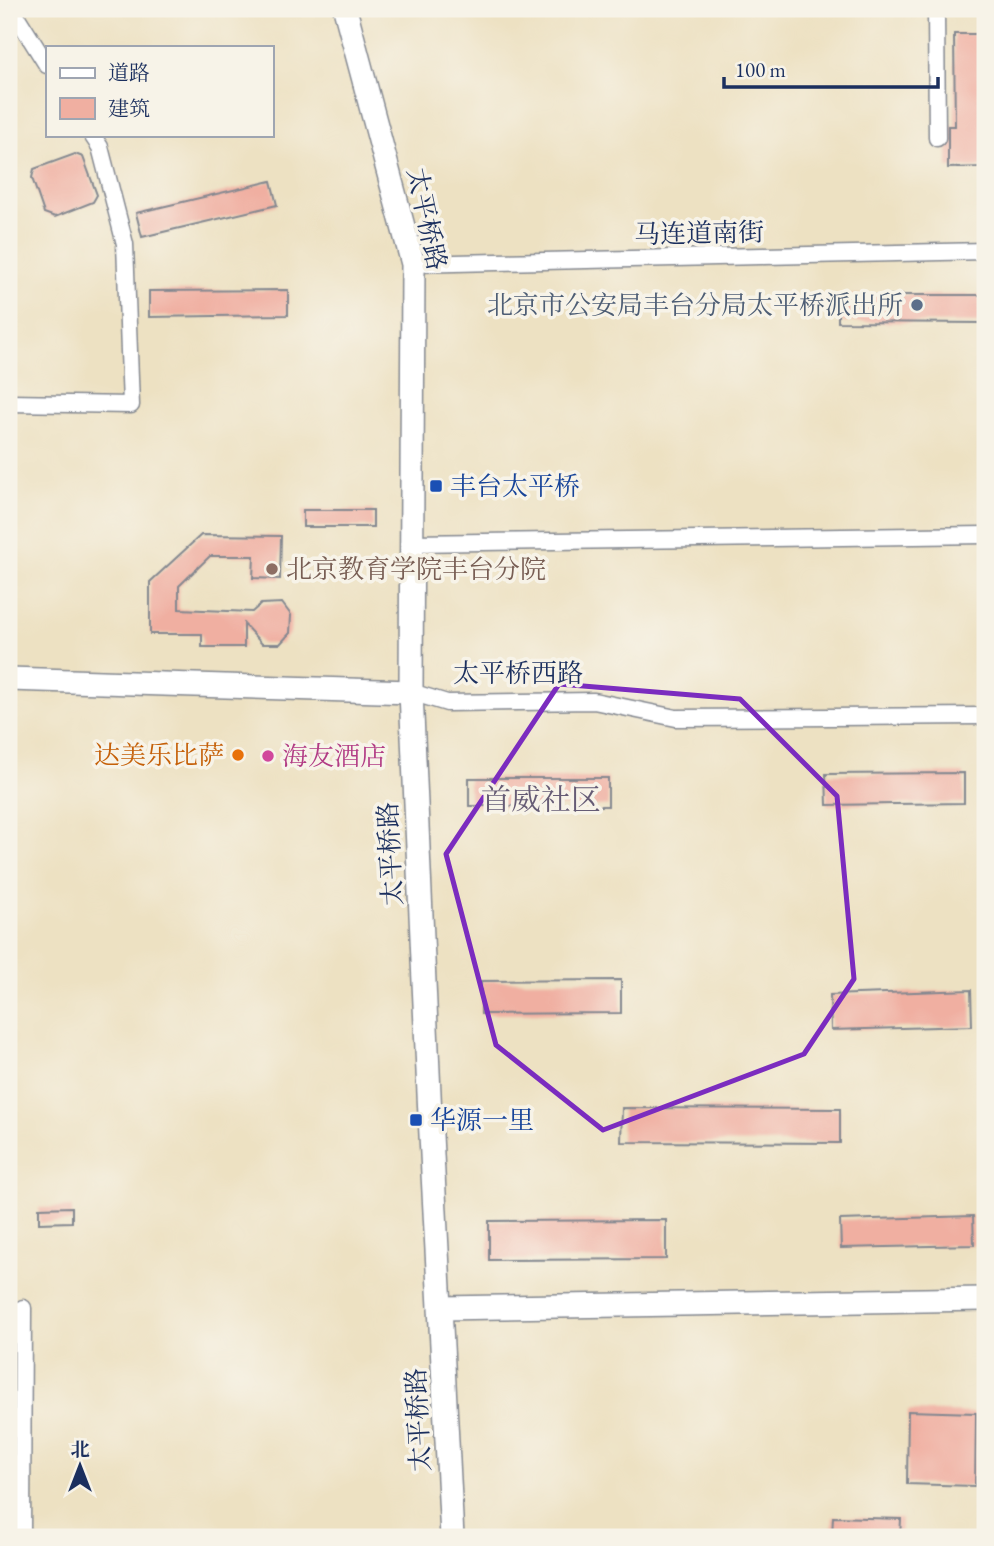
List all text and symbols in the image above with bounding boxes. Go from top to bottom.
legend [46,46,273,136]
scale bar [724,46,938,90]
text: 100 m [735,56,786,83]
text: 道路 [108,59,150,86]
text: 建筑 [108,95,150,122]
street label: 太平桥路 [400,165,454,273]
street label: 马连道南街 [634,215,764,251]
place label: 北京市公安局丰台分局太平桥派出所 [487,288,903,322]
marker: 北京市公安局丰台分局太平桥派出所 [909,297,925,313]
place label: 丰台太平桥 [450,469,580,503]
marker: 丰台太平桥 [428,478,444,494]
place label: 北京教育学院丰台分院 [286,552,546,586]
marker: 北京教育学院丰台分院 [264,561,280,577]
street label: 太平桥西路 [453,656,583,690]
place label: 达美乐比萨 [94,738,224,772]
place label: 海友酒店 [282,739,386,773]
marker: 达美乐比萨 [230,747,246,763]
marker: 海友酒店 [260,748,276,764]
district label: 首威社区 [481,780,601,819]
street label: 太平桥路 [370,801,410,907]
place label: 华源一里 [430,1103,534,1137]
marker: 华源一里 [408,1112,424,1128]
street label: 太平桥路 [398,1367,438,1473]
north arrow [46,1430,116,1500]
text: 北 [70,1437,90,1462]

